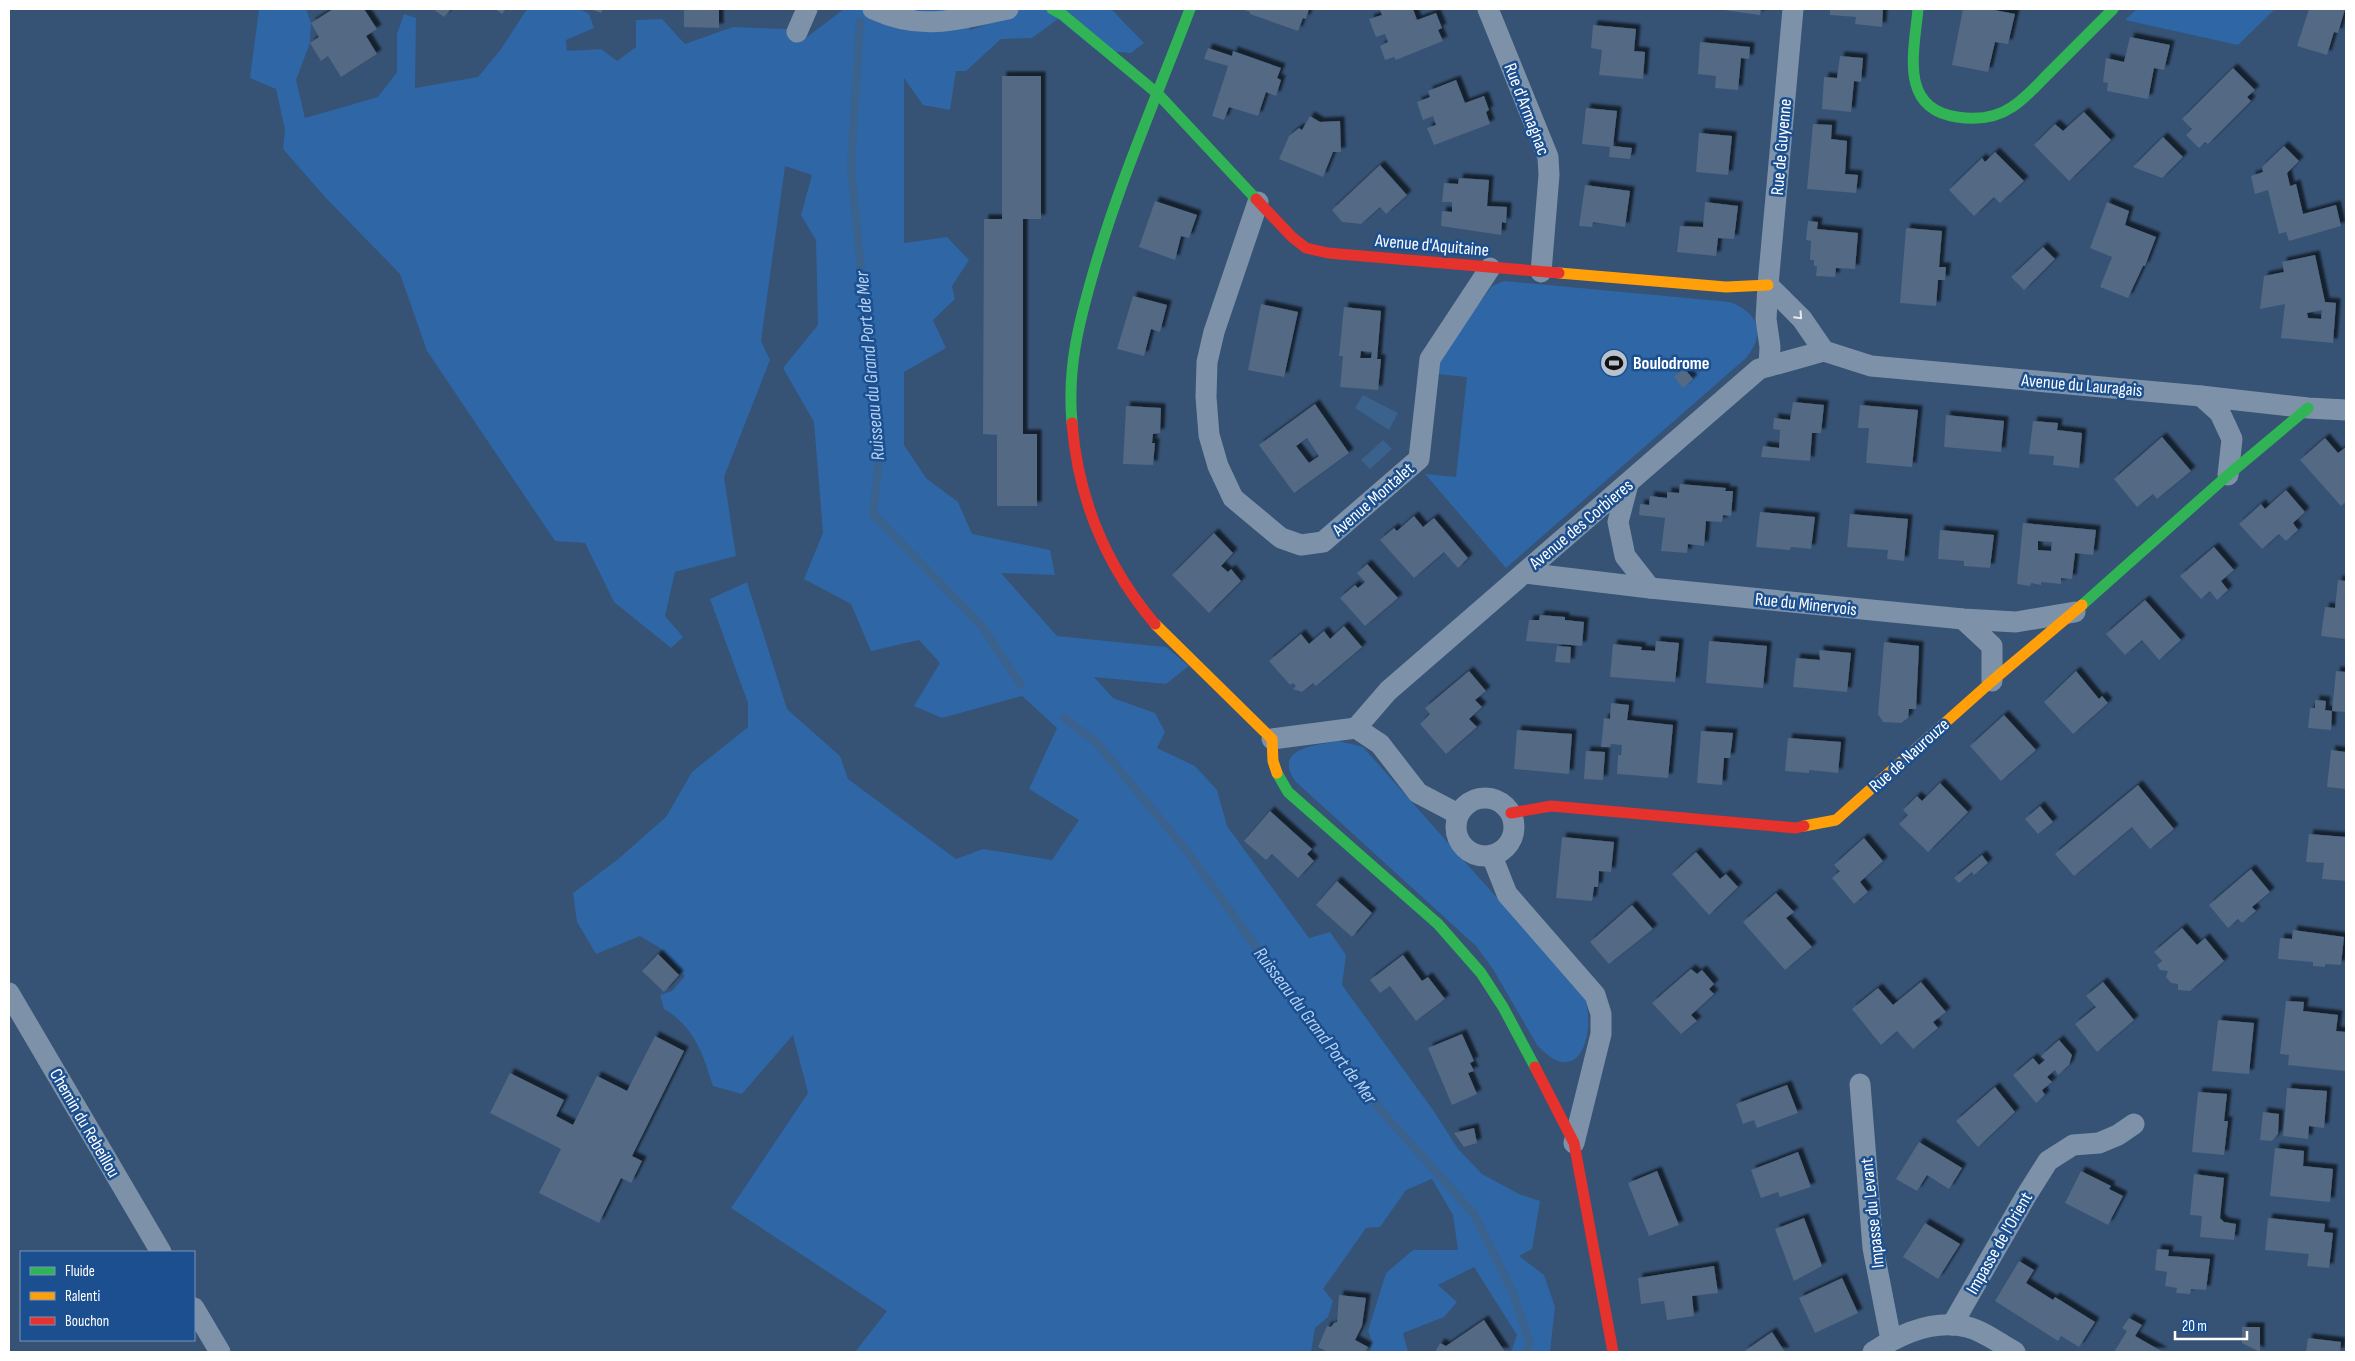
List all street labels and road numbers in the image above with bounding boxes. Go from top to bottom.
street label: Rue d'Armagnac [1499,60,1554,158]
street label: Rue de Guyenne [1767,98,1796,196]
street label: Avenue d'Aquitaine [1373,230,1490,261]
street label: Avenue du Lauragais [2020,370,2143,401]
street label: Avenue Montalet [1327,458,1419,541]
street label: Avenue des Corbieres [1524,475,1637,574]
street label: Rue du Minervois [1754,589,1858,620]
street label: Rue de Naurouze [1865,714,1954,797]
street label: Chemin du Rebeillou [45,1065,124,1181]
street label: Impasse du Levant [1856,1156,1889,1269]
street label: Impasse de l'Orient [1962,1188,2037,1298]

